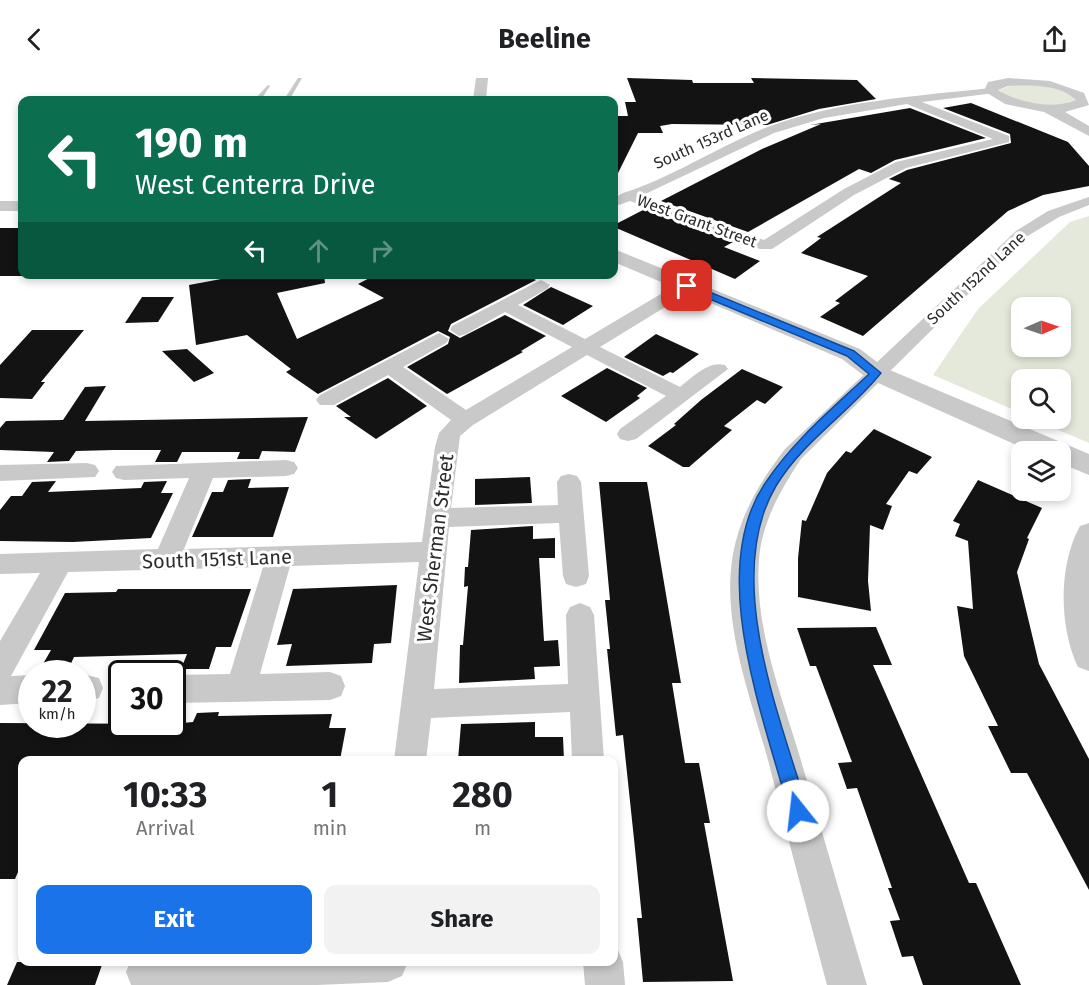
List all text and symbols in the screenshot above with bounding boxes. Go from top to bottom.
icon: back [18,23,51,56]
text: Beeline [498,23,591,55]
icon: share [1038,23,1071,56]
street label: South 153rd Lane [651,105,771,173]
text: 190 m [135,118,248,168]
icon: left [36,120,114,198]
text: West Centerra Drive [135,169,376,201]
street label: West Grant Street [634,190,760,252]
street label: South 152nd Lane [923,228,1029,328]
icon: left [239,234,272,267]
icon: ahead [302,234,335,267]
icon: right [365,234,398,267]
pin [661,260,712,311]
icon: arrive [670,269,703,302]
north arrow [1011,297,1071,357]
map controls [1011,297,1071,501]
button: search [1011,369,1071,429]
button: layers [1011,441,1071,501]
street label: West Sherman Street [412,452,459,644]
street label: South 151st Lane [142,544,292,574]
speed limit sign: 30 [108,660,186,738]
text: 22 [41,674,73,710]
text: km/h [38,705,76,723]
text: 10:33 [123,773,208,817]
text: 1 [322,773,338,817]
text: 280 [452,773,513,817]
position arrow [766,779,830,843]
text: Arrival [136,816,195,840]
text: min [313,816,347,840]
text: m [474,816,491,840]
button: Exit [36,885,312,954]
button: Share [324,885,600,954]

